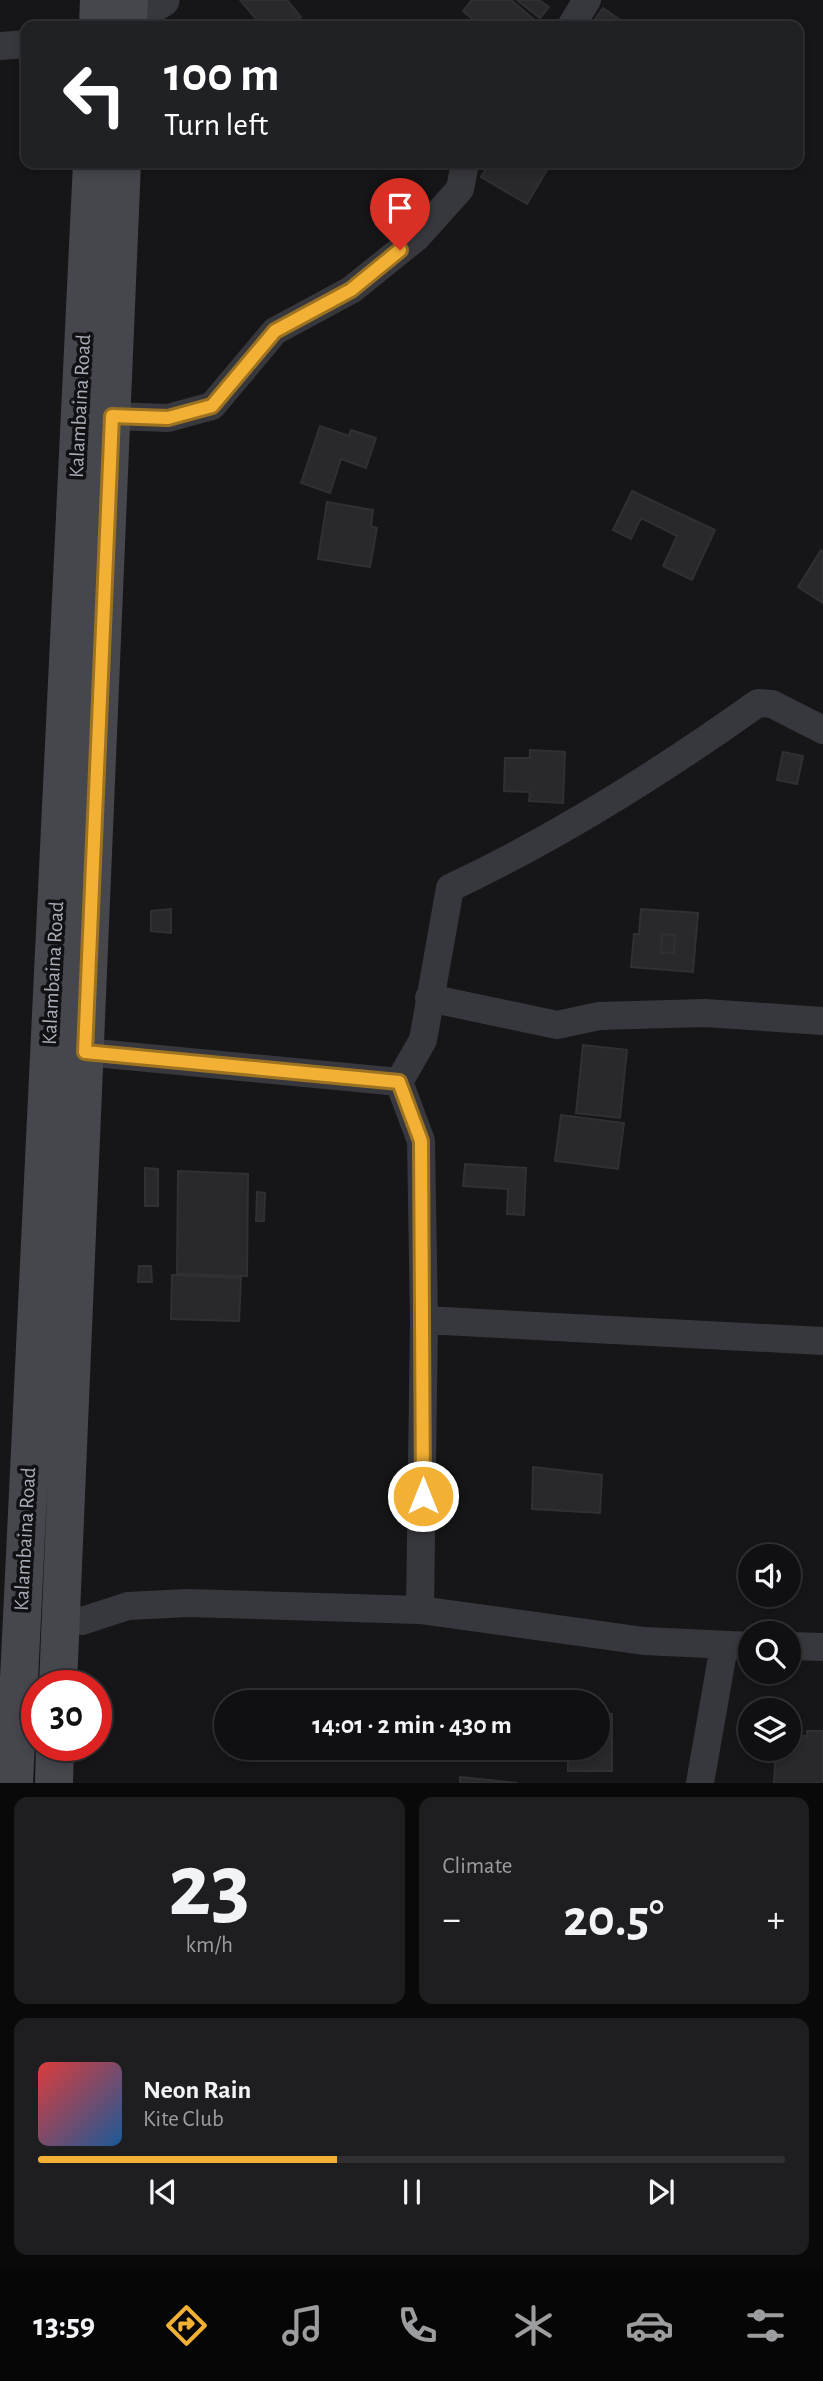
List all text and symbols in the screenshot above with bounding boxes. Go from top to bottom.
icon: left [49,49,140,140]
text: 100 m [164,51,280,100]
text: Turn left [164,109,268,141]
pin [370,178,430,250]
icon: arrive [381,189,419,227]
street label: Kalambaina Road [66,334,94,478]
street label: Kalambaina Road [39,901,67,1045]
position arrow [386,1459,460,1533]
street label: Kalambaina Road [11,1467,39,1611]
map controls [738,1544,801,1761]
button: sound [738,1544,801,1607]
button: search [738,1621,801,1684]
speed limit sign: 30 [21,1670,112,1761]
button: layers [738,1698,801,1761]
text: 14:01 · 2 min · 430 m [312,1712,512,1738]
text: 23 [168,1841,250,1932]
text: Climate [443,1855,512,1878]
text: 20.5° [563,1893,664,1945]
text: − [443,1901,461,1939]
text: + [767,1901,785,1939]
text: km/h [186,1934,233,1957]
text: Neon Rain [143,2077,251,2103]
text: Kite Club [143,2108,224,2131]
icon: previous [144,2173,182,2211]
icon: pause [393,2173,431,2211]
icon: next [642,2173,680,2211]
icon: directions [162,2301,211,2350]
icon: music [278,2301,327,2350]
icon: phone [393,2301,442,2350]
icon: climate [509,2301,558,2350]
icon: car [625,2301,674,2350]
icon: filters [741,2301,790,2350]
text: 13:59 [33,2309,95,2341]

